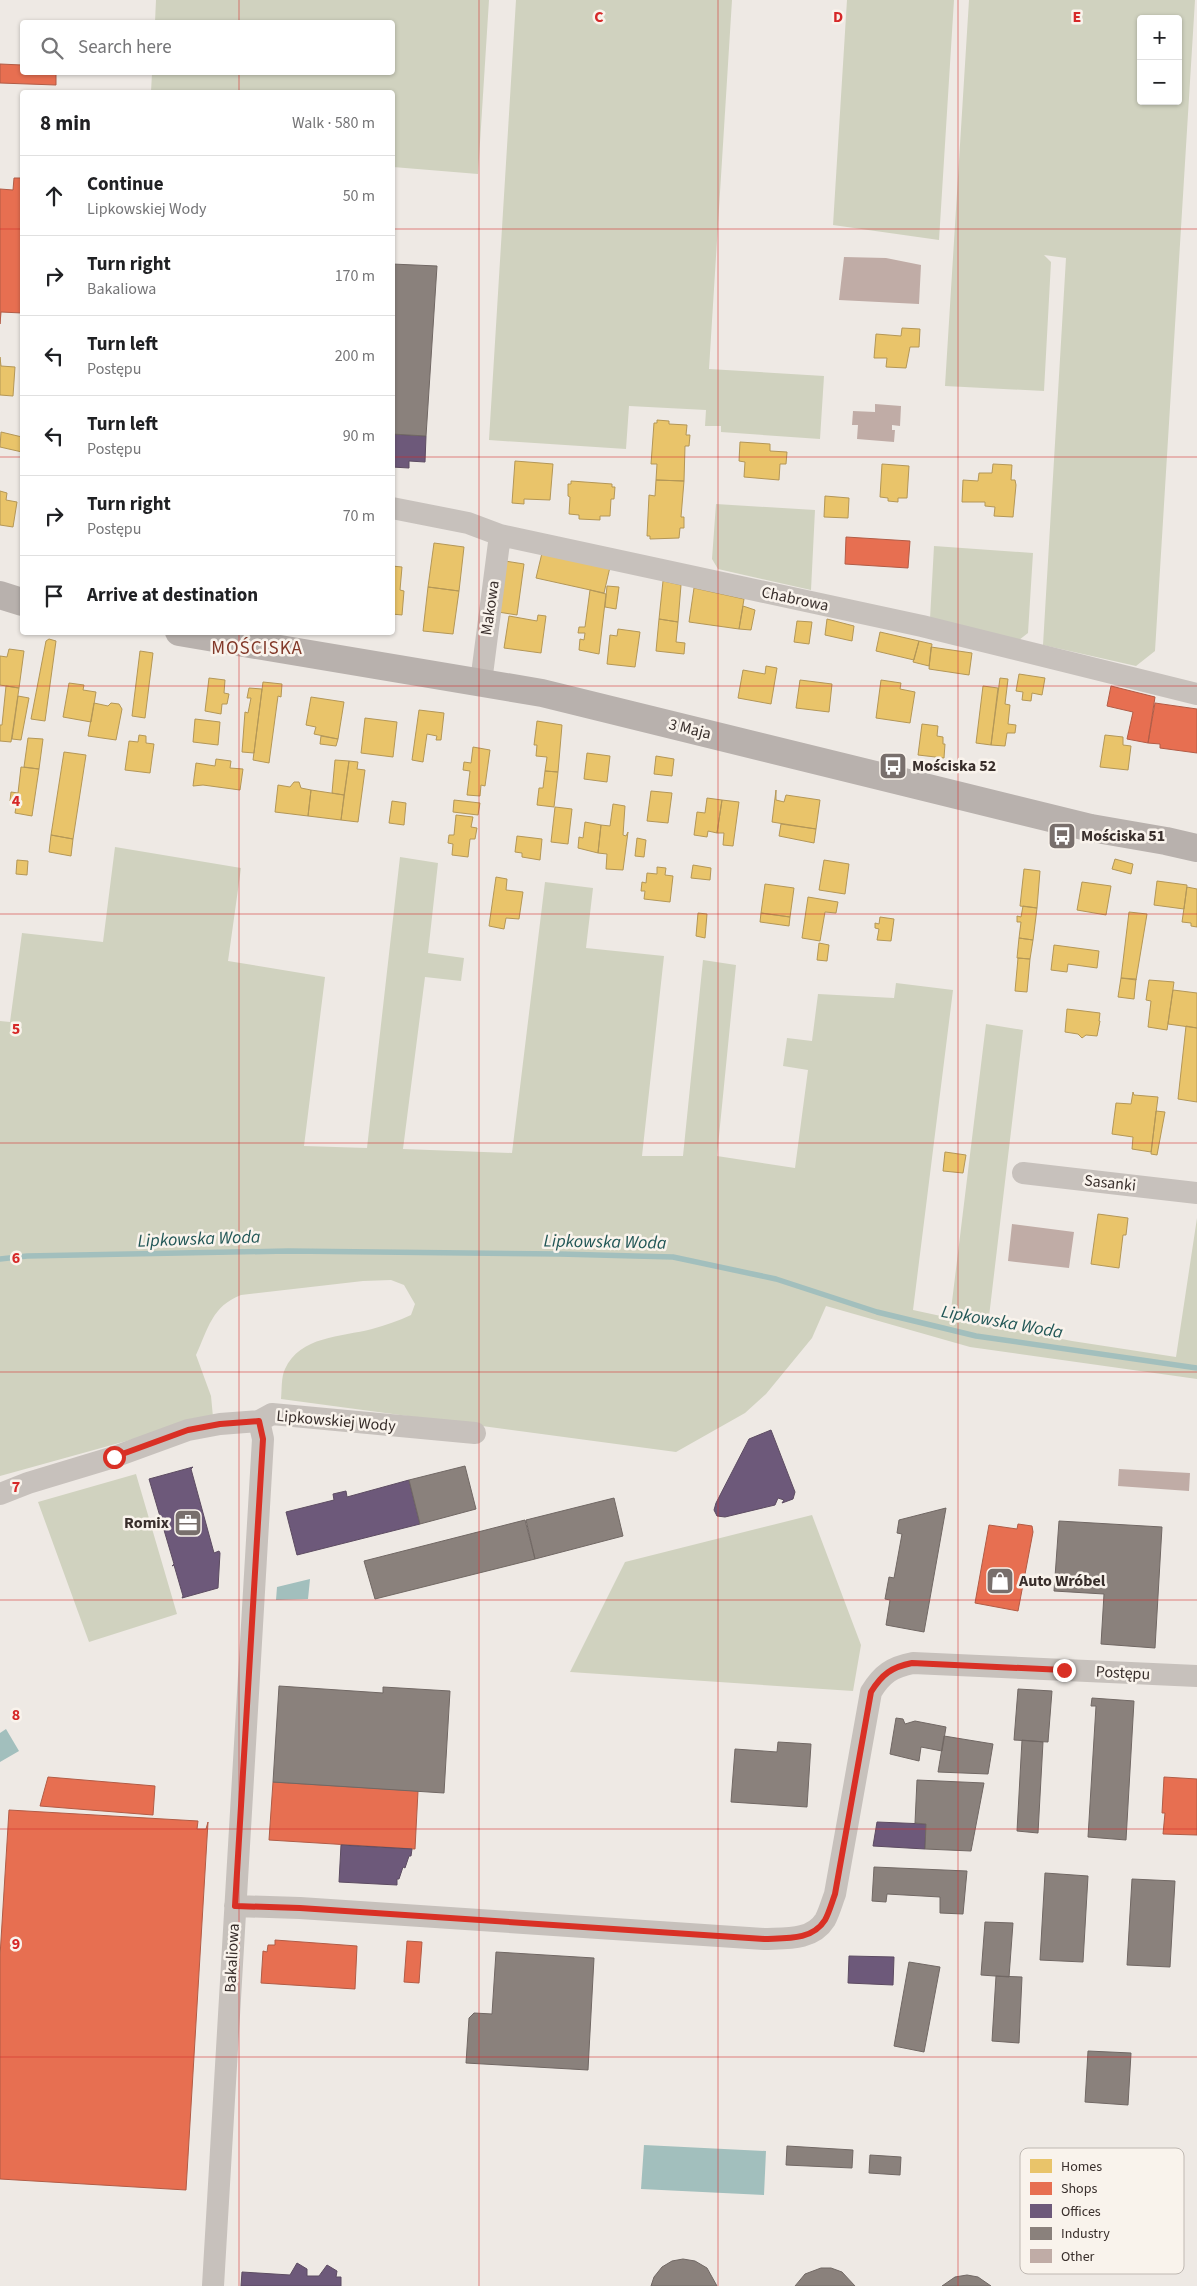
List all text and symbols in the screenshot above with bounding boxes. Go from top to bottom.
text: C [594,6,604,28]
text: D [833,6,843,28]
text: E [1073,6,1081,28]
map controls [1137,15,1182,105]
button: + [1137,15,1182,60]
search box [20,20,395,75]
icon: search [38,34,66,62]
text: Search here [78,34,172,61]
button: − [1137,60,1182,105]
text: 8 min [40,108,91,138]
text: Walk · 580 m [292,112,375,134]
text: Continue [87,171,164,198]
icon: ahead [40,182,68,210]
text: 50 m [343,185,375,207]
text: Lipkowskiej Wody [87,198,207,220]
text: Turn right [87,251,171,278]
icon: right [40,262,68,290]
text: 170 m [335,265,375,287]
text: Bakaliowa [87,278,156,300]
text: Turn left [87,331,158,358]
icon: left [40,342,68,370]
text: 200 m [335,345,375,367]
text: Postępu [87,358,141,380]
text: Turn left [87,411,158,438]
icon: left [40,422,68,450]
text: 90 m [343,425,375,447]
text: Postępu [87,438,141,460]
text: Turn right [87,491,171,518]
icon: right [40,502,68,530]
text: 70 m [343,505,375,527]
text: Postępu [87,518,141,540]
street label: Makowa [475,579,505,637]
street label: Chabrowa [759,581,831,617]
icon: arrive [40,582,68,610]
text: Arrive at destination [87,582,258,609]
district label: MOŚCISKA [211,635,303,662]
street label: 3 Maja [667,713,713,745]
bus stop icon: Mościska 52 [878,751,908,781]
place label: Mościska 52 [912,755,996,777]
text: 4 [12,790,21,812]
bus stop icon: Mościska 51 [1047,821,1077,851]
place label: Mościska 51 [1081,825,1165,847]
text: 5 [12,1018,20,1040]
street label: Sasanki [1083,1169,1137,1197]
water label: Lipkowska Woda [137,1224,261,1254]
water label: Lipkowska Woda [543,1228,667,1256]
text: 6 [12,1247,20,1269]
water label: Lipkowska Woda [939,1299,1065,1345]
street label: Lipkowskiej Wody [275,1405,397,1437]
route start [103,1446,126,1469]
text: 7 [12,1476,20,1498]
office icon: Romix [173,1508,203,1538]
place label: Romix [124,1512,169,1534]
shop icon: Auto Wróbel [985,1566,1015,1596]
place label: Auto Wróbel [1018,1570,1106,1592]
route end [1053,1659,1076,1682]
street label: Postępu [1095,1661,1151,1685]
text: 8 [12,1704,20,1726]
street label: Bakaliowa [219,1923,245,1993]
text: 9 [12,1933,20,1955]
legend [1020,2148,1184,2274]
text: Homes [1061,2157,1102,2177]
text: Shops [1061,2179,1097,2199]
text: Offices [1061,2202,1101,2222]
text: Industry [1061,2224,1110,2244]
text: Other [1061,2247,1095,2267]

